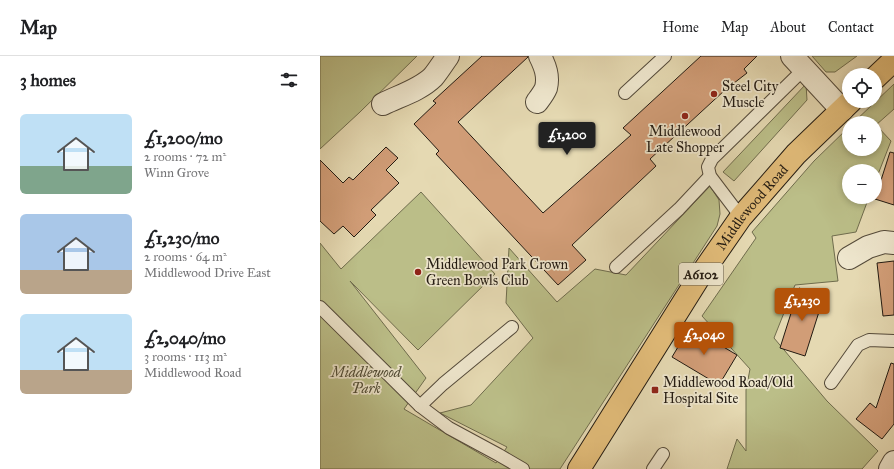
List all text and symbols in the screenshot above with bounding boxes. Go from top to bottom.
text: Map [20,16,57,39]
text: Home [662,19,699,36]
text: Map [721,19,748,36]
text: About [770,19,806,36]
text: Contact [828,19,874,36]
map controls [842,68,882,204]
button: locate [842,68,882,108]
icon: filters [278,69,300,91]
text: 3 homes [20,70,76,91]
place label: Steel City Muscle [722,78,779,111]
marker: Steel City Muscle [709,89,719,99]
marker: Middlewood Late Shopper [680,111,690,121]
button: + [842,116,882,156]
pin: £1,200 [534,122,600,156]
place label: Middlewood Late Shopper [646,123,725,156]
text: £1,200 [547,127,587,143]
text: £1,200/mo [144,128,223,149]
icon: home [52,130,100,178]
text: 2 rooms · 72 m² [144,149,226,165]
street label: Middlewood Road [713,161,792,254]
button: − [842,164,882,204]
text: Winn Grove [144,165,209,181]
text: £1,230/mo [144,228,220,249]
icon: home [52,230,100,278]
text: 2 rooms · 64 m² [144,249,227,265]
place label: Middlewood Park Crown Green Bowls Club [426,256,569,289]
road number: A6102 [679,263,723,285]
text: Middlewood Drive East [144,265,271,281]
marker: Middlewood Park Crown Green Bowls Club [413,267,423,277]
pin: £1,230 [769,288,835,322]
text: £1,230 [784,293,820,309]
pin: £2,040 [671,322,737,356]
text: £2,040 [683,327,725,343]
text: £2,040/mo [144,328,226,349]
icon: home [52,330,100,378]
text: 3 rooms · 113 m² [144,349,227,365]
park label: Middlewood Park [329,364,403,397]
text: Middlewood Road [144,365,242,381]
place label: Middlewood Road/Old Hospital Site [663,374,793,407]
marker: Middlewood Road/Old Hospital Site [650,385,660,395]

